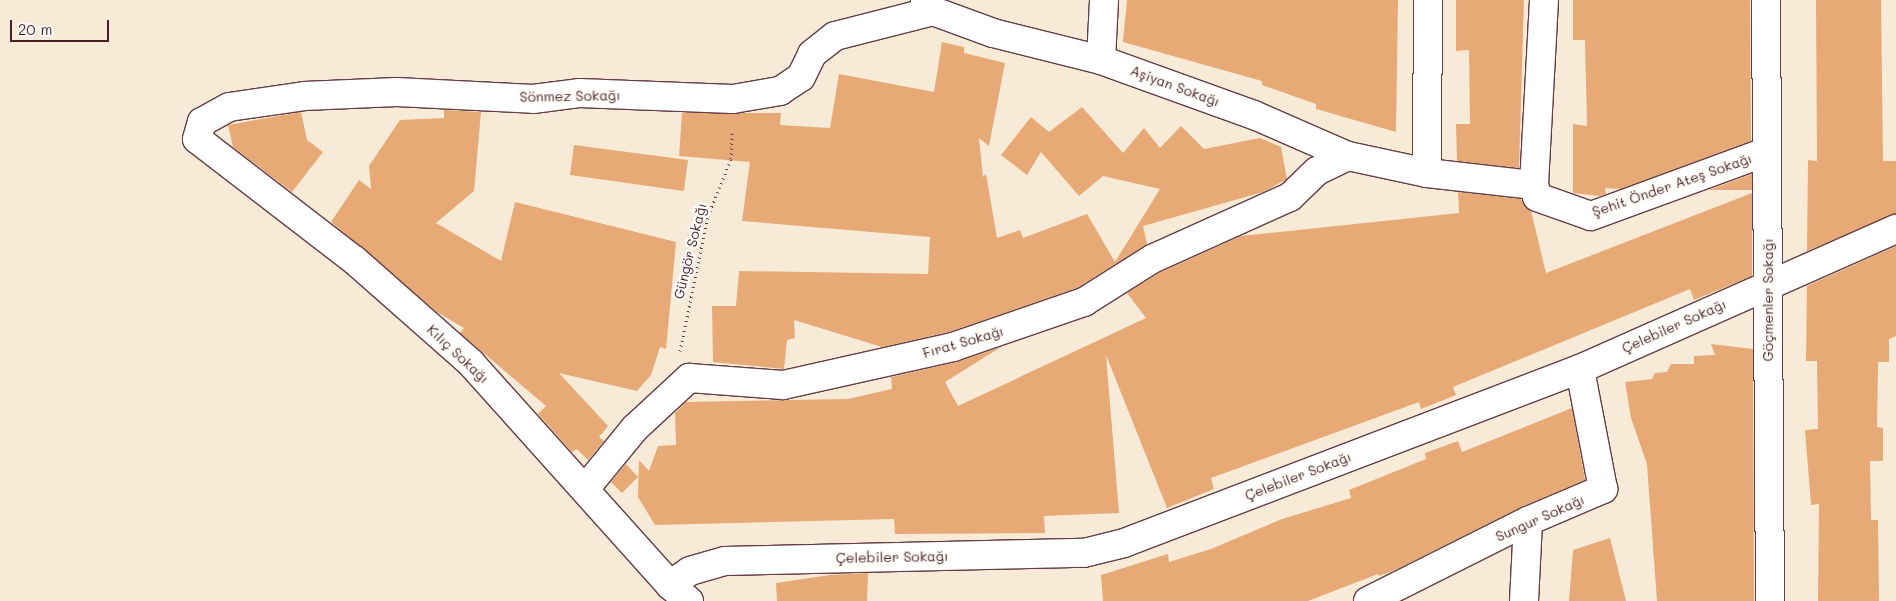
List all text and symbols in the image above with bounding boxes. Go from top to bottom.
scale bar [12,10,111,42]
text: 20 m [18,19,52,39]
street label: Aşiyan Sokağı [1128,62,1222,110]
street label: Sönmez Sokağı [519,87,621,105]
street label: Şehit Önder Ateş Sokağı [1590,150,1754,220]
street label: Güngör Sokağı [670,201,710,301]
street label: Göçmenler Sokağı [1760,238,1776,362]
street label: Çelebiler Sokağı [1619,295,1729,357]
street label: Kılıç Sokağı [424,321,492,387]
street label: Fırat Sokağı [921,322,1005,362]
street label: Çelebiler Sokağı [1242,448,1354,504]
street label: Sungur Sokağı [1493,491,1587,545]
street label: Çelebiler Sokağı [836,548,948,566]

